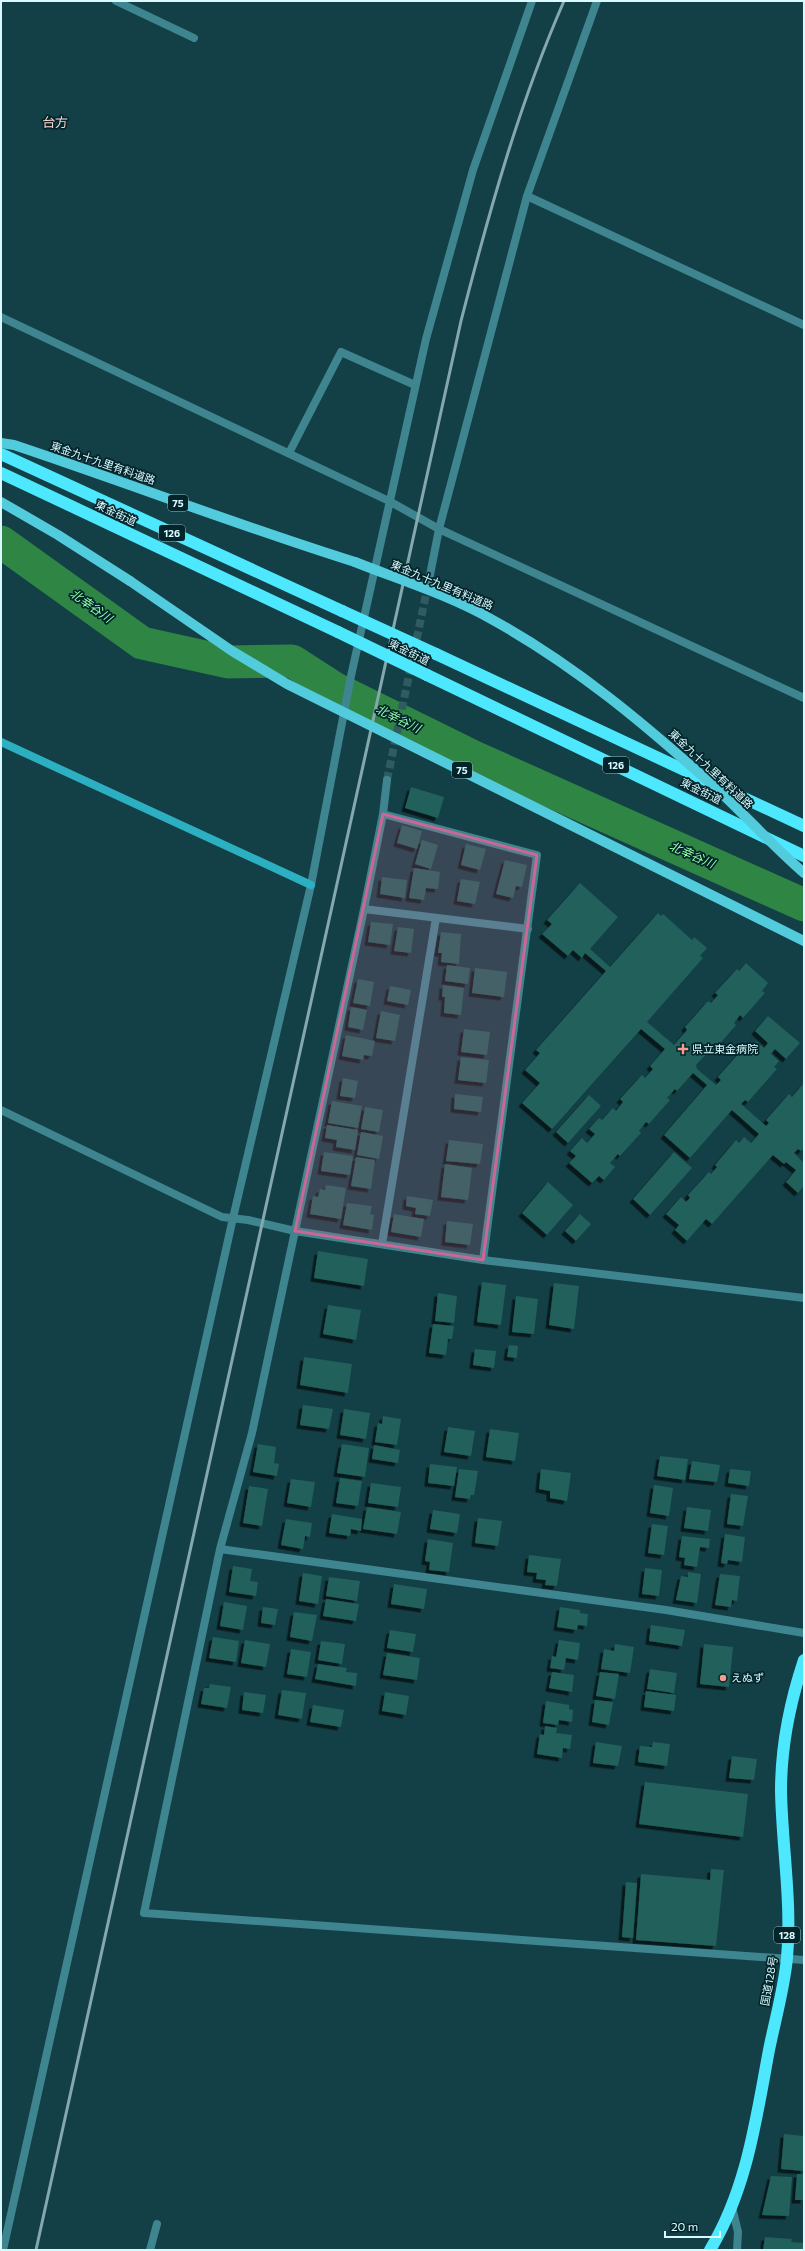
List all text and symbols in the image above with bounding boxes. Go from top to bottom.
district label: 台方 [42,114,68,130]
street label: 東金九十九里有料道路 [49,438,157,487]
road number: 75 [168,495,188,511]
street label: 東金街道 [94,497,139,528]
road number: 126 [159,525,185,541]
street label: 東金九十九里有料道路 [389,557,495,612]
water label: 北幸谷川 [68,586,117,626]
street label: 東金街道 [387,636,432,667]
water label: 北幸谷川 [374,701,425,736]
street label: 東金九十九里有料道路 [667,726,756,811]
road number: 126 [603,757,629,773]
road number: 75 [452,762,472,778]
street label: 東金街道 [679,775,724,806]
water label: 北幸谷川 [668,838,719,871]
place label: 県立東金病院 [692,1042,758,1055]
marker: 県立東金病院 [677,1043,689,1055]
place label: えぬず [731,1671,764,1684]
marker: えぬず [718,1673,728,1683]
road number: 128 [774,1927,800,1943]
street label: 国道128号 [758,1955,779,2007]
scale bar [665,2213,720,2239]
text: 20 m [671,2219,698,2233]

